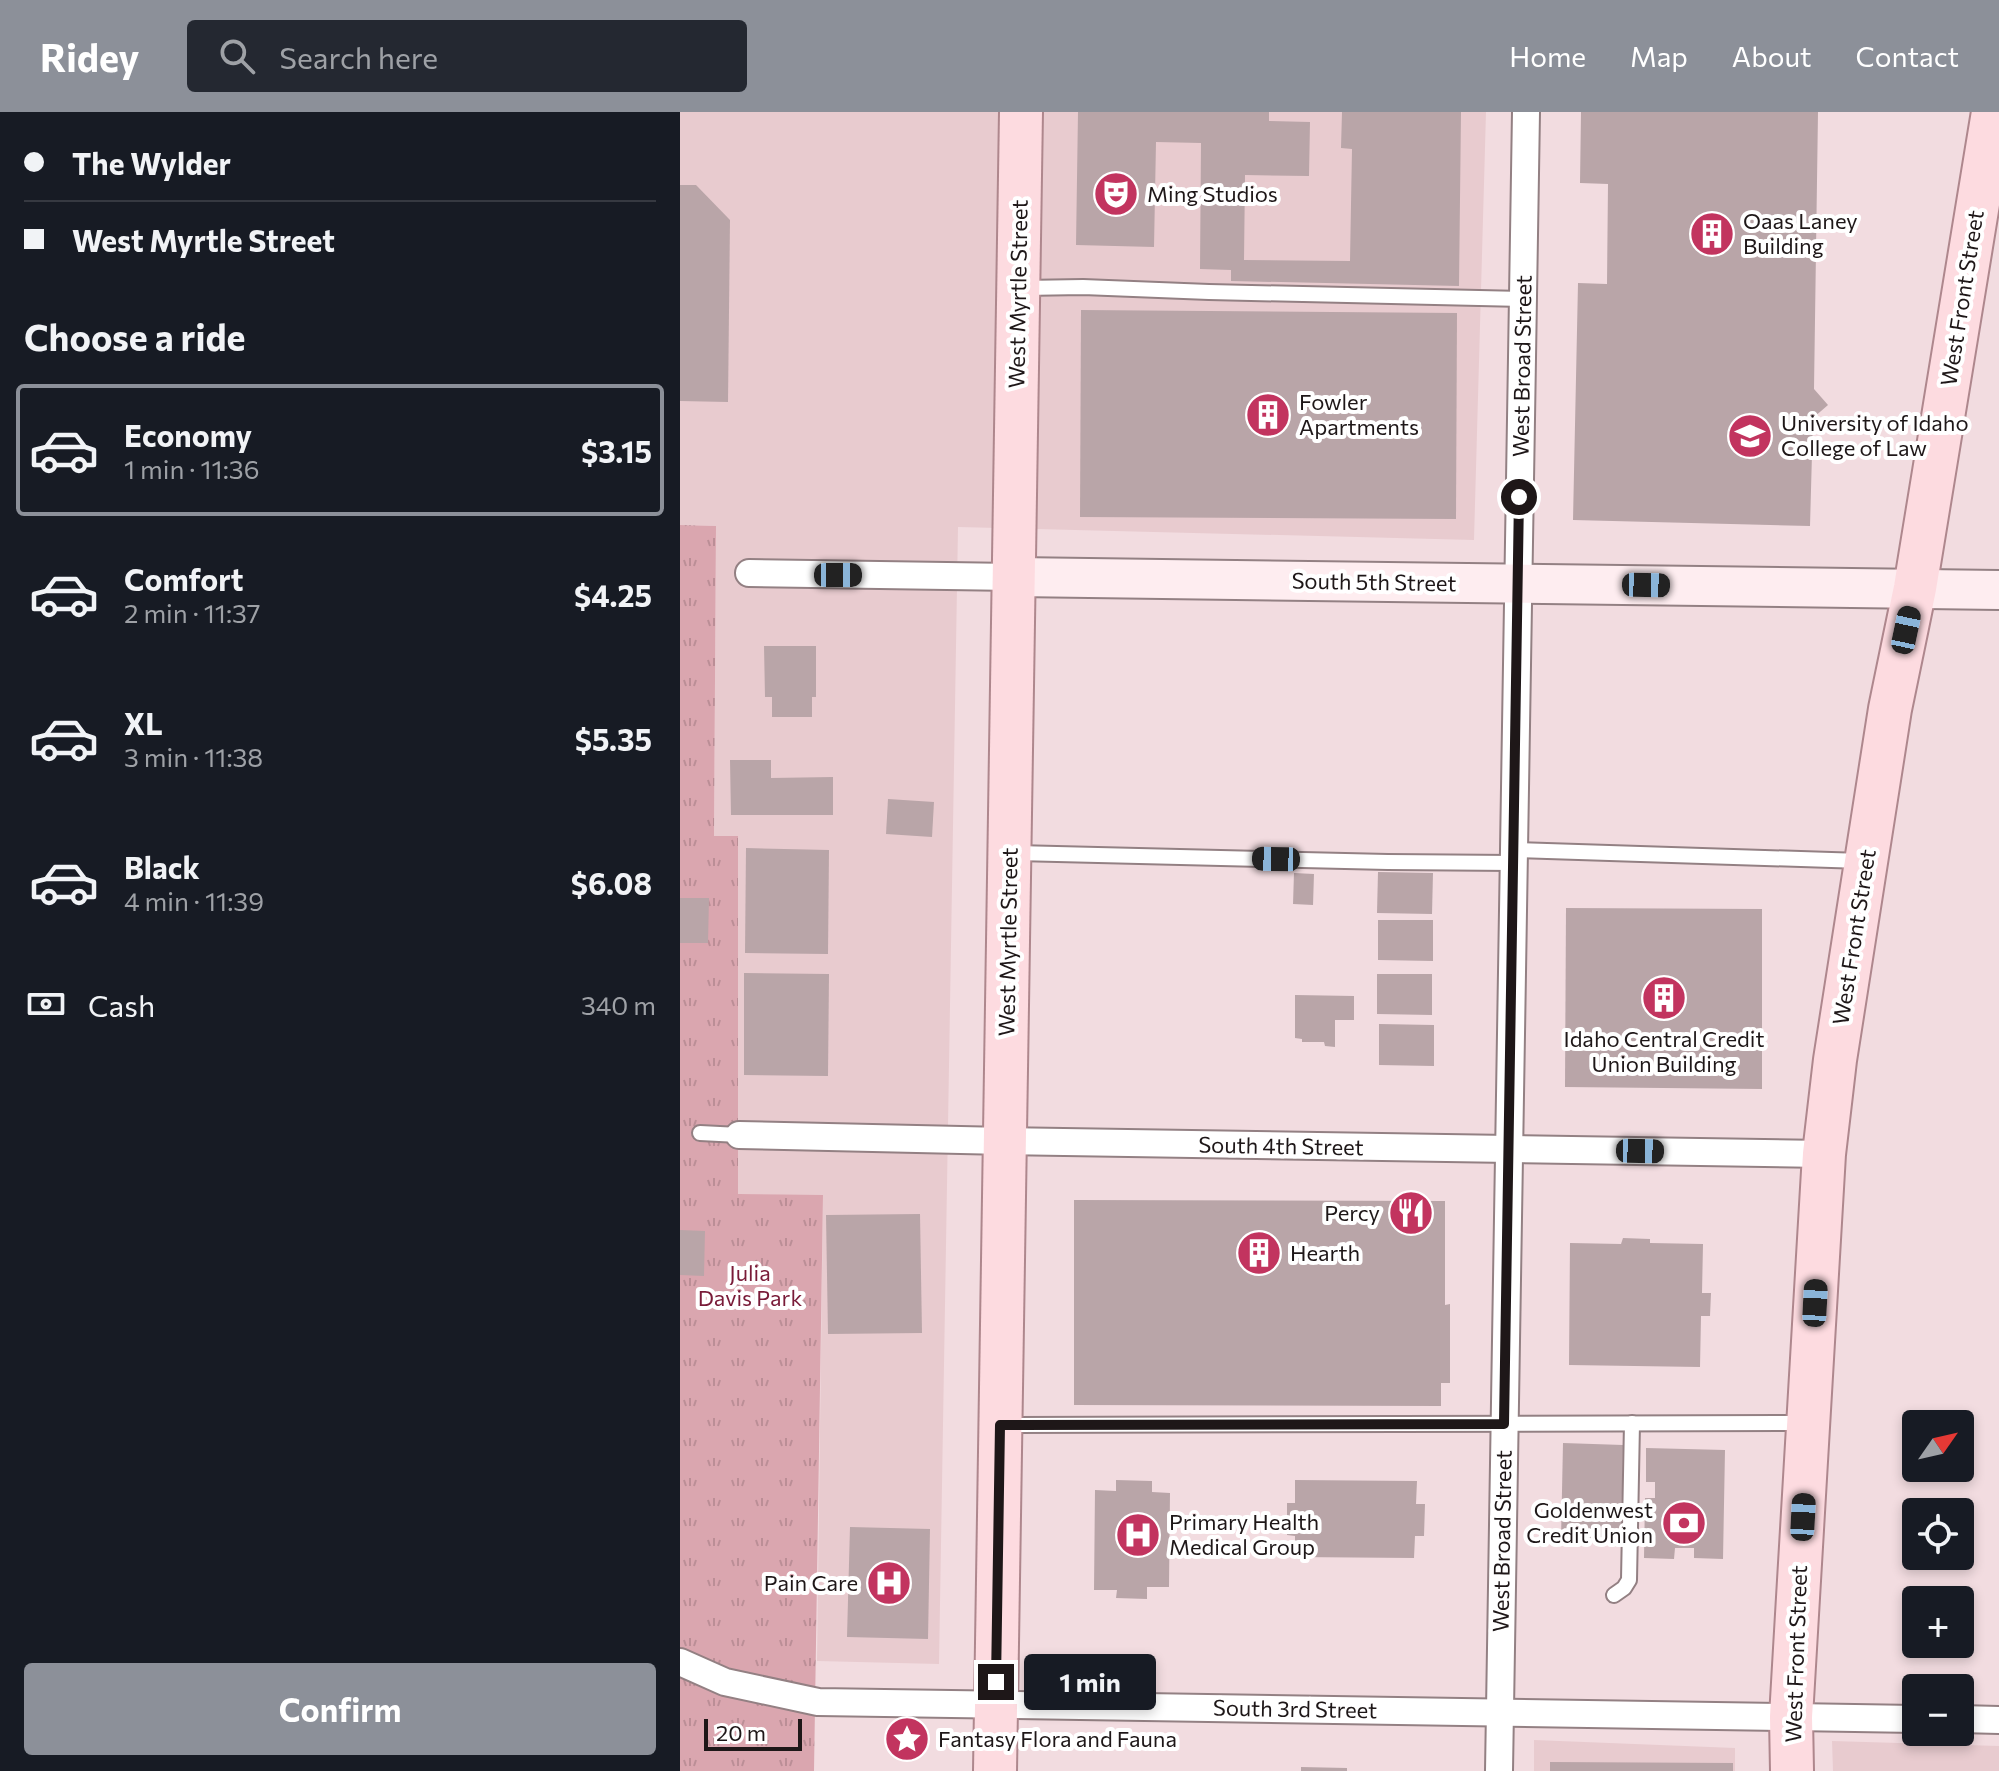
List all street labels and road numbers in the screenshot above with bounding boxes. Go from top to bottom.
street label: West Myrtle Street [1002,199,1033,389]
street label: West Front Street [1934,208,1989,388]
street label: West Broad Street [1506,275,1537,457]
street label: South 5th Street [1291,567,1457,596]
street label: West Myrtle Street [992,847,1023,1037]
street label: West Front Street [1826,847,1881,1027]
street label: South 4th Street [1198,1131,1364,1160]
street label: West Broad Street [1486,1450,1517,1632]
street label: West Front Street [1779,1565,1812,1743]
street label: South 3rd Street [1213,1694,1377,1723]

